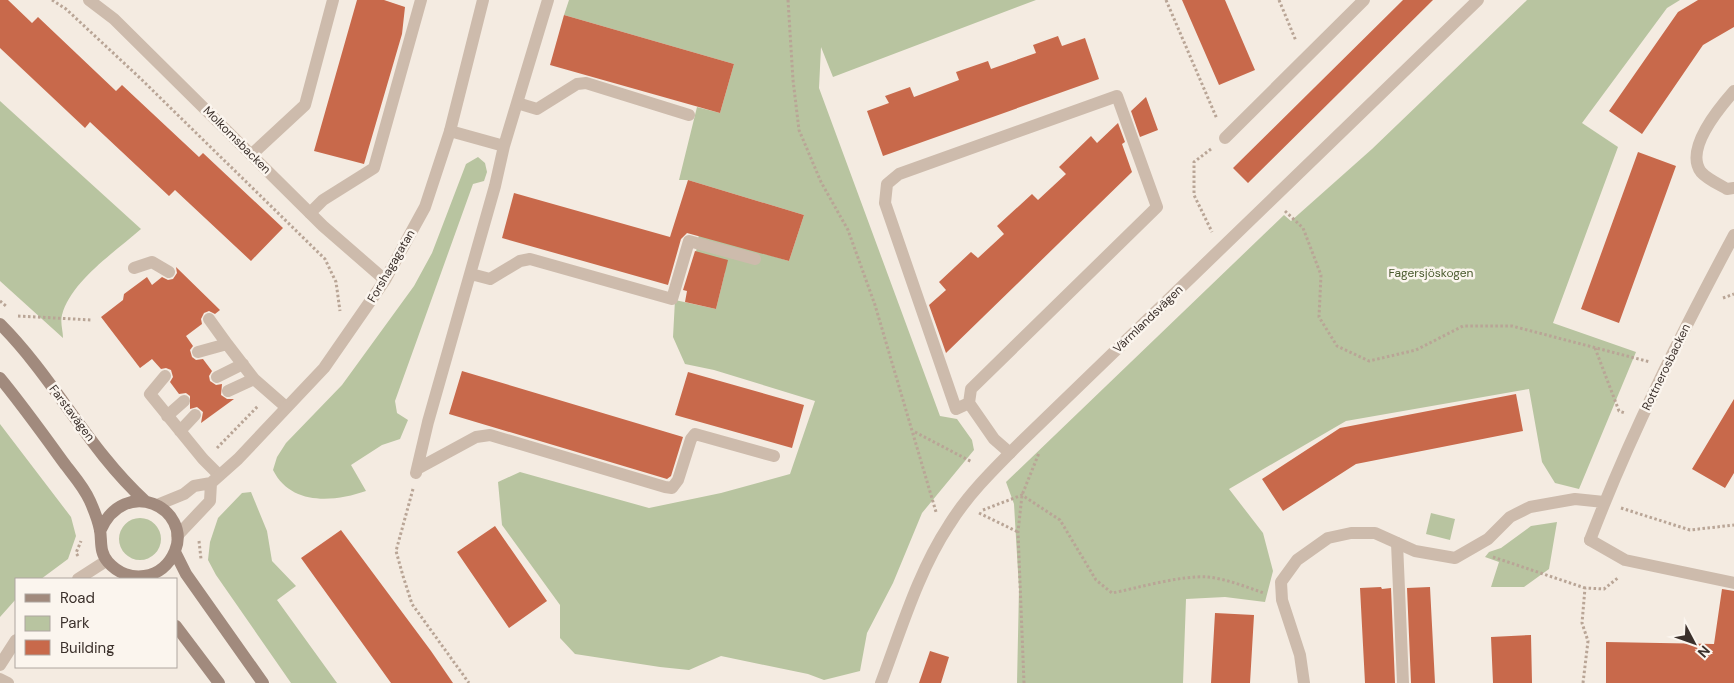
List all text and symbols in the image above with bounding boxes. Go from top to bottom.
street label: Molkomsbacken [200,103,274,177]
street label: Forshagagatan [364,227,418,305]
park label: Fagersjöskogen [1389,265,1474,281]
street label: Värmlandsvägen [1110,282,1186,356]
street label: Rottnerosbacken [1638,321,1694,413]
street label: Farstavägen [46,382,98,444]
legend [15,578,178,668]
text: Road [60,588,95,608]
text: Park [60,613,90,633]
north arrow [1669,618,1719,668]
text: Building [60,638,115,658]
text: N [1694,642,1714,661]

